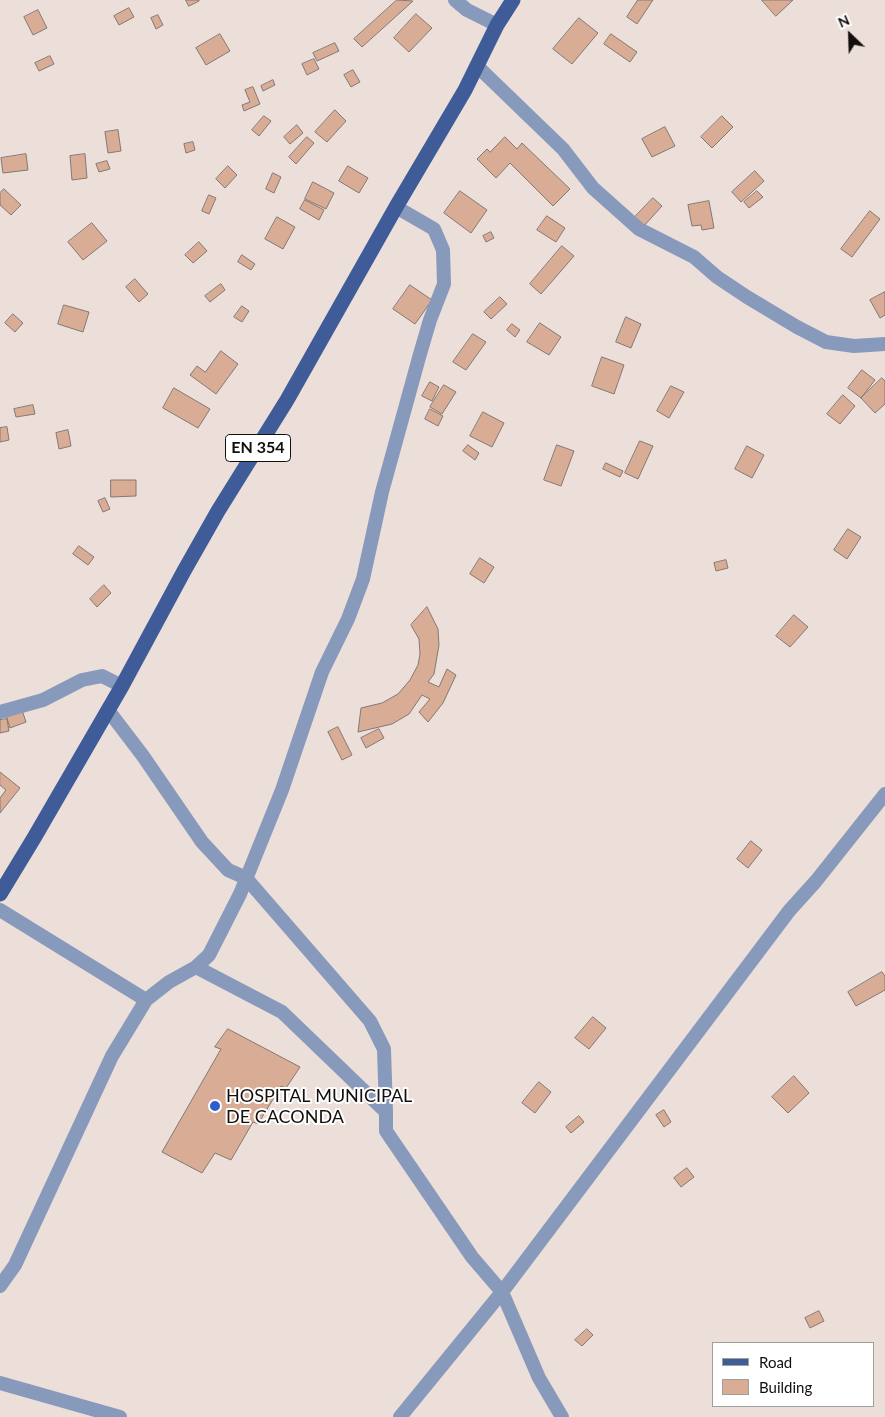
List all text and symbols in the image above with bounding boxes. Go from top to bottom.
north arrow [825,10,875,60]
text: N [835,11,852,31]
road number: EN 354 [226,434,290,462]
place label: HOSPITAL MUNICIPAL DE CACONDA [226,1085,412,1128]
marker: HOSPITAL MUNICIPAL DE CACONDA [208,1099,222,1113]
legend [712,1342,875,1407]
text: Road [759,1353,792,1371]
text: Building [759,1378,812,1396]

